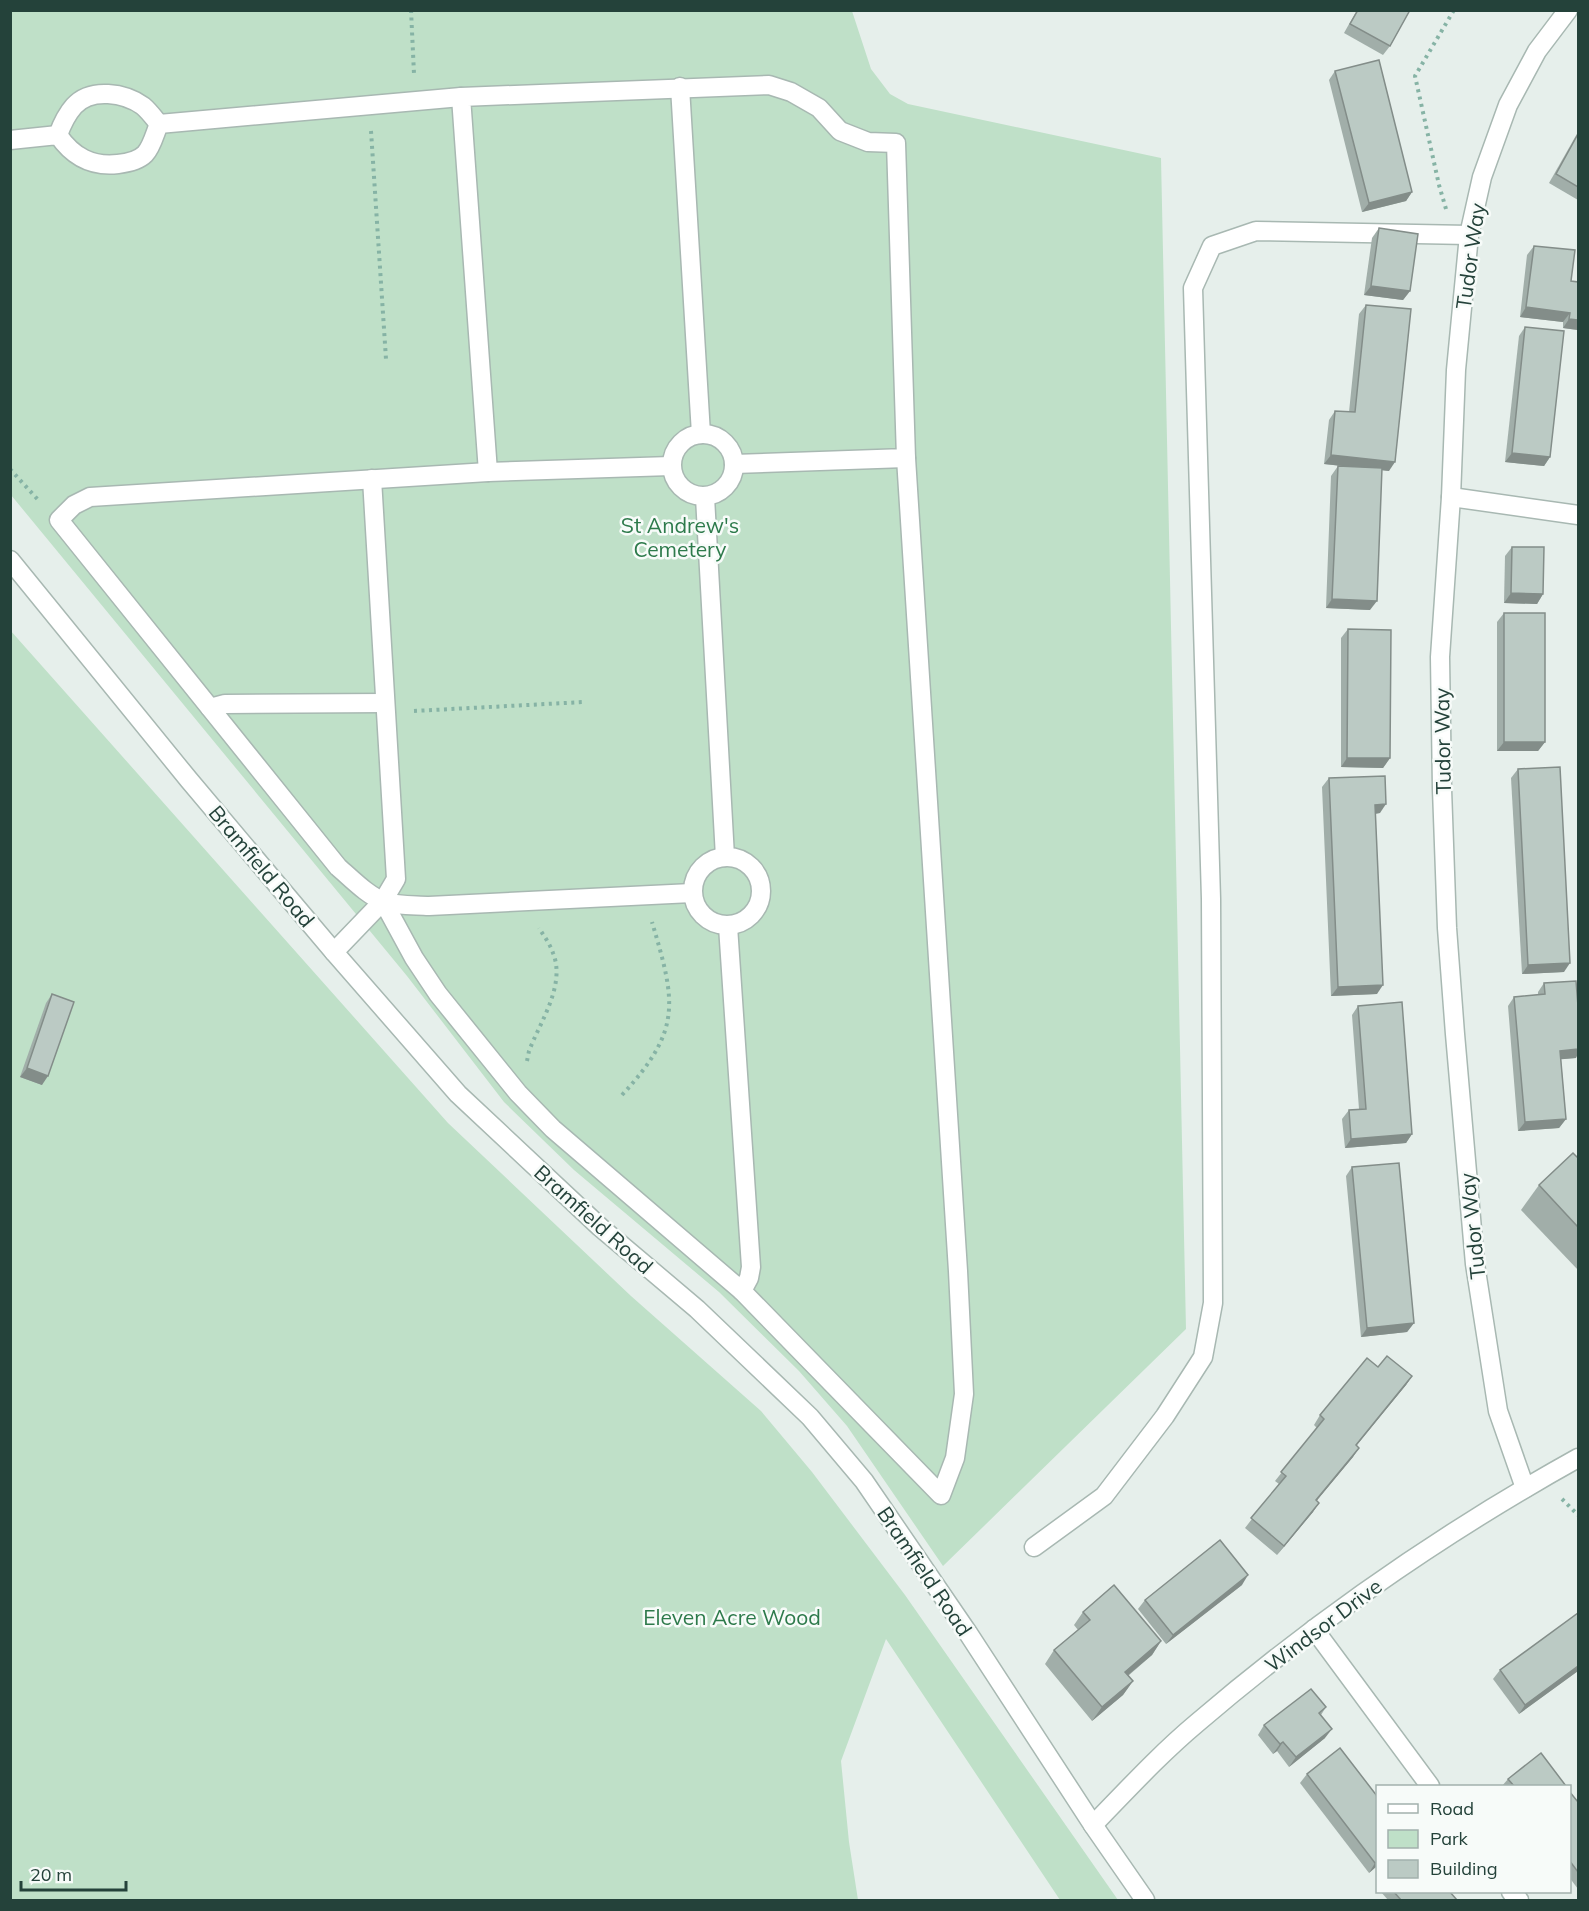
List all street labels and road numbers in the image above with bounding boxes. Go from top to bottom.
street label: Tudor Way [1450,201,1490,311]
street label: Tudor Way [1428,687,1456,795]
street label: Bramfield Road [204,800,320,932]
street label: Bramfield Road [529,1159,659,1279]
street label: Tudor Way [1453,1172,1491,1280]
street label: Bramfield Road [872,1501,978,1641]
street label: Windsor Drive [1259,1573,1387,1677]

